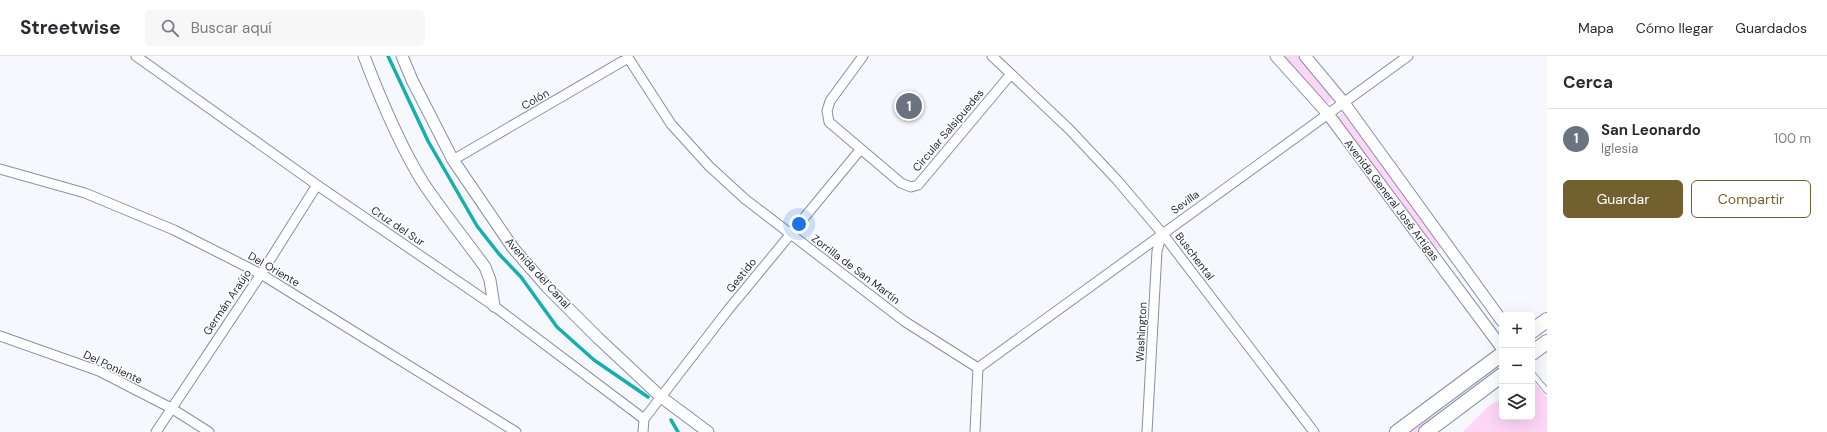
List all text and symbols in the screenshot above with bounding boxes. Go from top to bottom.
search box [145,10,425,46]
text: Streetwise [20,15,121,40]
icon: search [159,17,181,39]
text: Buscar aquí [191,18,272,38]
text: Mapa [1578,19,1614,37]
text: Cómo llegar [1636,19,1713,37]
text: Guardados [1735,19,1807,37]
text: Cerca [1563,71,1613,93]
street label: Colón [519,86,551,112]
street label: Circular Salsipuedes [909,86,987,174]
pin: 1 [896,91,922,121]
text: San Leonardo [1601,120,1701,140]
text: 1 [1574,130,1578,147]
text: 100 m [1774,130,1811,147]
street label: Avenida General José Artigas [1342,136,1442,264]
text: Iglesia [1601,140,1638,157]
button: Guardar [1563,180,1683,218]
button: Compartir [1691,180,1811,218]
street label: Sevilla [1168,187,1202,217]
street label: Cruz del Sur [369,203,427,249]
your location [789,214,809,234]
street label: Buschental [1172,229,1218,283]
street label: Zorrilla de San Martín [809,231,903,307]
street label: Avenida del Canal [503,235,573,311]
street label: Del Oriente [246,249,302,289]
street label: Gestido [723,255,759,295]
street label: Germán Araújo [200,266,254,338]
street label: Washington [1132,302,1150,362]
map controls [1499,312,1535,420]
button: + [1499,312,1535,348]
street label: Del Poniente [81,347,145,387]
button: − [1499,348,1535,384]
button: layers [1499,384,1535,420]

